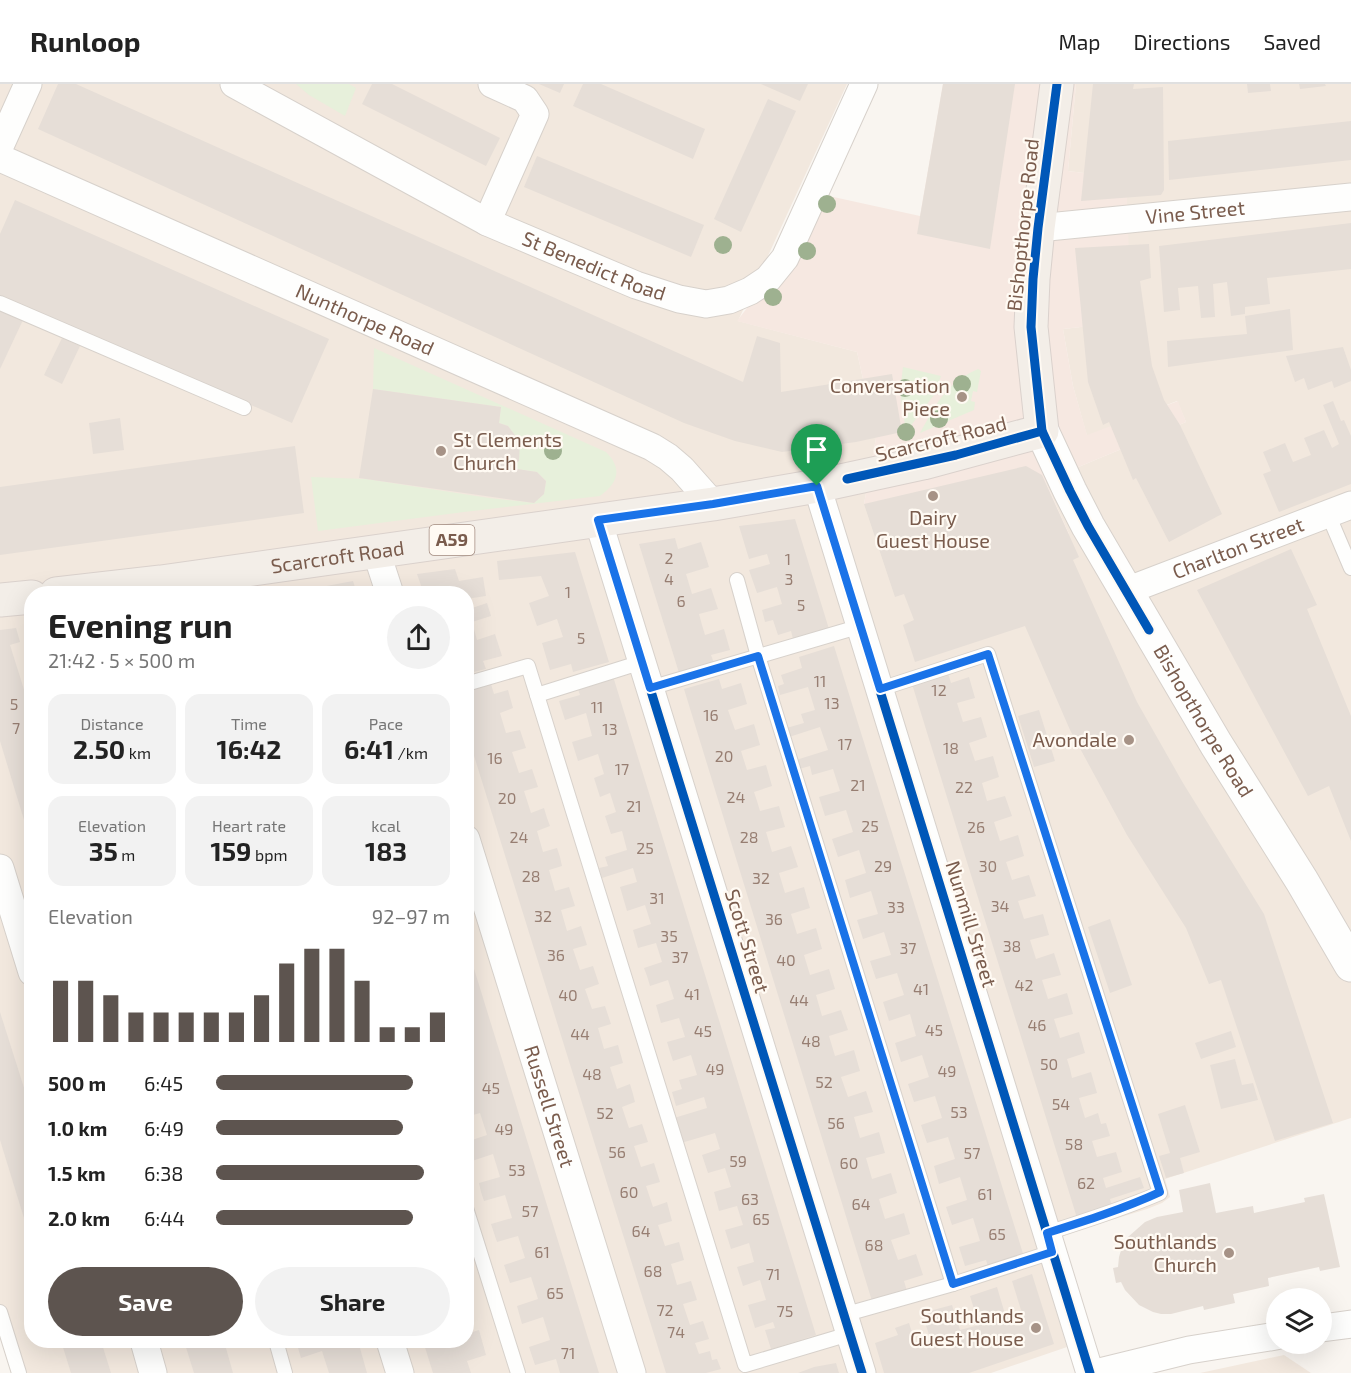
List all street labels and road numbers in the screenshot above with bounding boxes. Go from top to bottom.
street label: Bishopthorpe Road [1001,137,1043,312]
street label: Vine Street [1144,195,1246,228]
street label: St Benedict Road [519,225,669,305]
street label: Nunthorpe Road [292,278,438,360]
street label: Scarcroft Road [873,410,1009,466]
street label: Charlton Street [1169,511,1307,583]
road number: A59 [430,525,474,555]
street label: Scarcroft Road [269,535,406,577]
street label: Bishopthorpe Road [1149,640,1259,801]
street label: Nunmill Street [941,858,1003,990]
street label: Scott Street [721,886,775,996]
street label: Russell Street [520,1042,580,1170]

